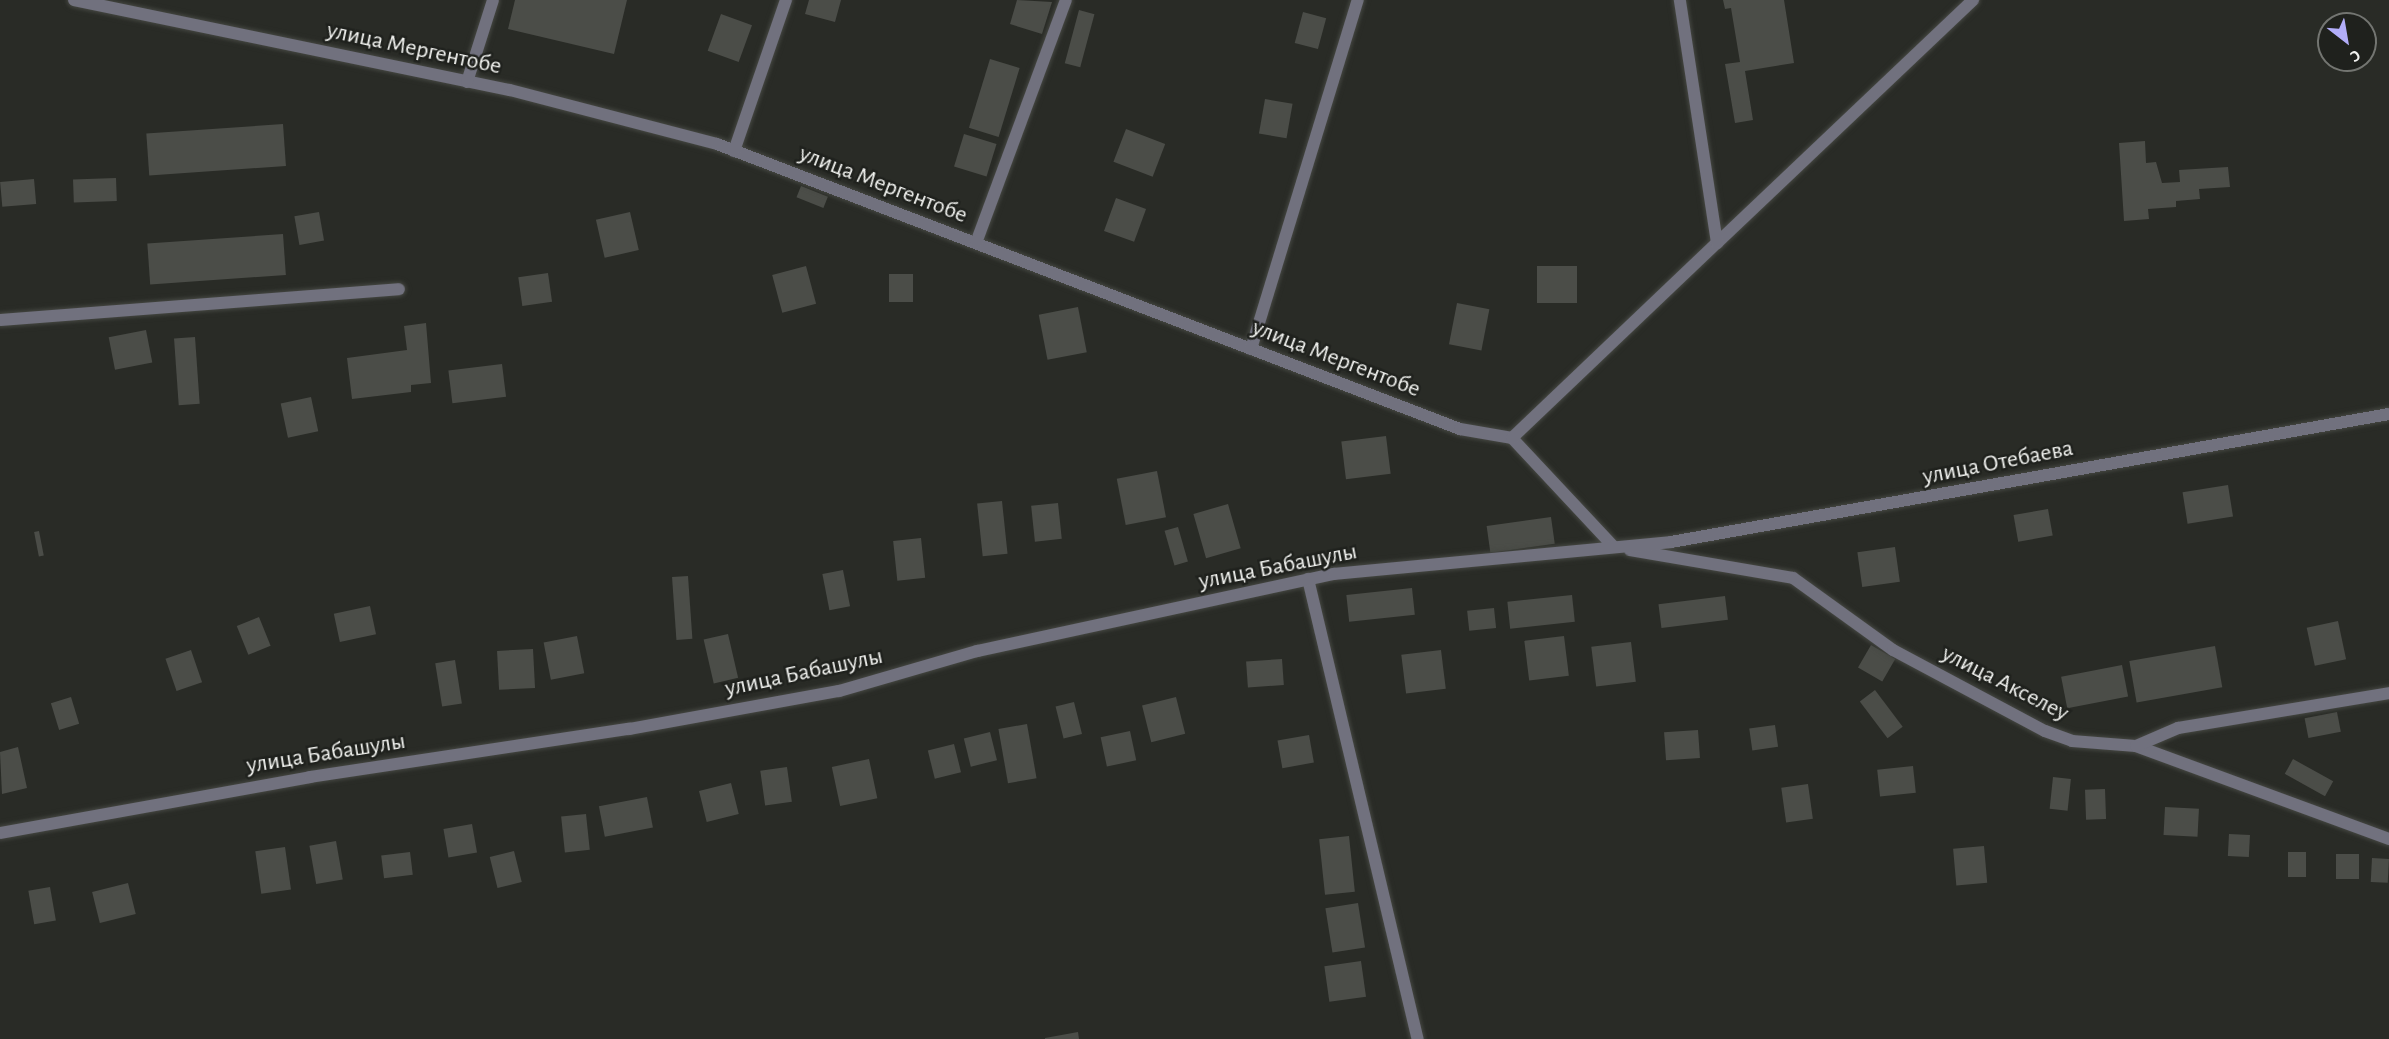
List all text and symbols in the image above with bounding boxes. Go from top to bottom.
north arrow [2317,12,2377,72]
street label: улица Мергентобе [324,16,504,82]
text: С [2347,47,2363,65]
street label: улица Мергентобе [795,140,971,230]
street label: улица Мергентобе [1248,314,1424,404]
street label: улица Отебаева [1920,434,2076,492]
street label: улица Бабашулы [1197,538,1359,596]
street label: улица Акселеу [1937,640,2073,728]
street label: улица Бабашулы [723,642,885,704]
street label: улица Бабашулы [245,727,407,781]

